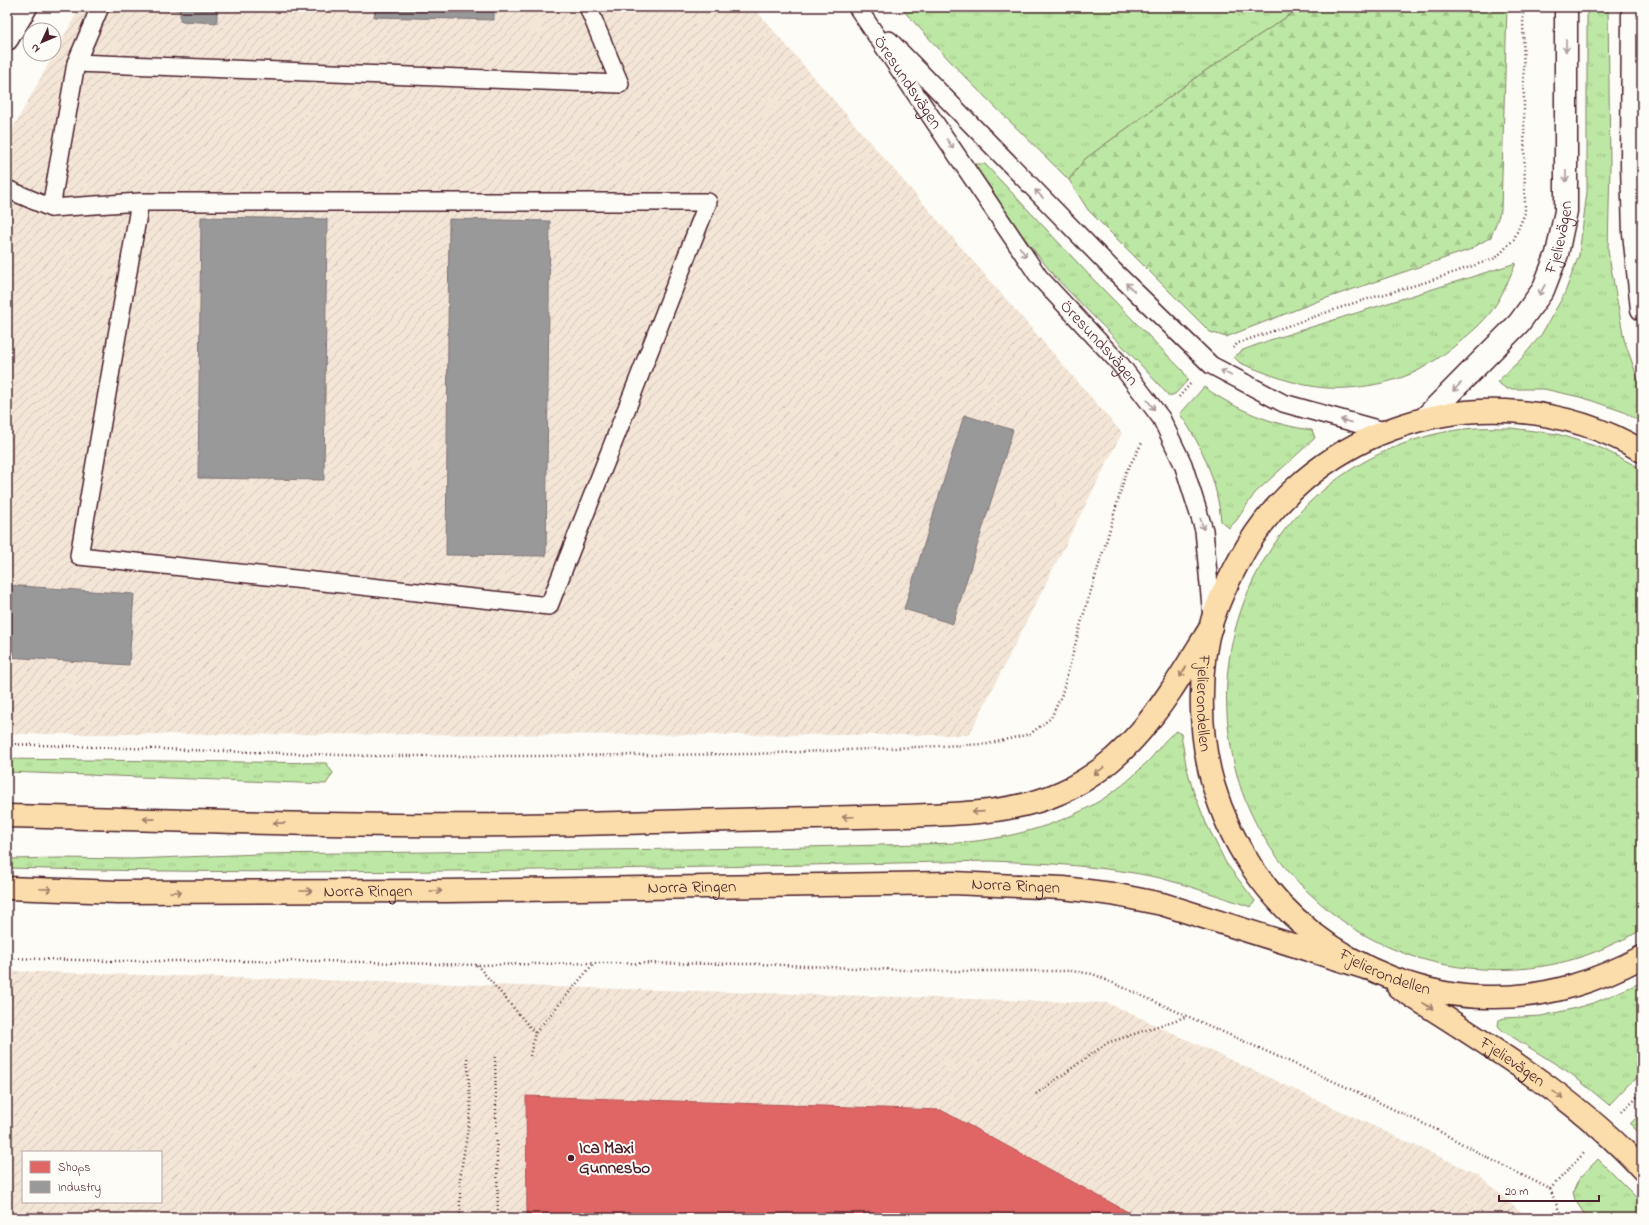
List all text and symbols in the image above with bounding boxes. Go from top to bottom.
north arrow [22,22,62,62]
street label: Öresundsvägen [867,31,948,134]
one-way arrow [1562,39,1570,52]
text: N [27,40,44,56]
one-way arrow [946,139,954,150]
one-way arrow [1562,169,1570,182]
one-way arrow [1034,189,1044,199]
street label: Fjelievägen [1538,201,1579,278]
one-way arrow [1019,246,1027,257]
one-way arrow [1125,282,1135,291]
one-way arrow [1538,284,1546,296]
street label: Öresundsvägen [1054,294,1145,391]
one-way arrow [1220,369,1232,376]
one-way arrow [1452,382,1462,392]
one-way arrow [1147,400,1155,411]
one-way arrow [1340,417,1353,424]
one-way arrow [1199,517,1206,530]
street label: Fjelierondellen [1189,652,1218,753]
one-way arrow [1178,666,1186,678]
one-way arrow [1094,767,1105,775]
one-way arrow [972,808,985,815]
one-way arrow [842,814,855,821]
one-way arrow [143,816,156,823]
one-way arrow [273,819,286,826]
street label: Norra Ringen [971,871,1061,902]
street label: Norra Ringen [647,874,737,901]
street label: Norra Ringen [323,879,412,906]
one-way arrow [39,885,52,893]
one-way arrow [299,887,312,895]
one-way arrow [429,887,442,895]
one-way arrow [169,888,182,896]
street label: Fjelierondellen [1334,942,1433,1002]
one-way arrow [1422,1003,1434,1011]
street label: Fjelievägen [1474,1030,1551,1093]
one-way arrow [1553,1091,1564,1099]
place label: Ica Maxi Gunnesbo [579,1136,650,1181]
legend [22,1151,162,1203]
marker: Ica Maxi Gunnesbo [566,1153,576,1163]
text: Shops [58,1159,90,1177]
scale bar [1499,1177,1599,1203]
text: Industry [58,1179,101,1198]
text: 20 m [1505,1183,1528,1201]

